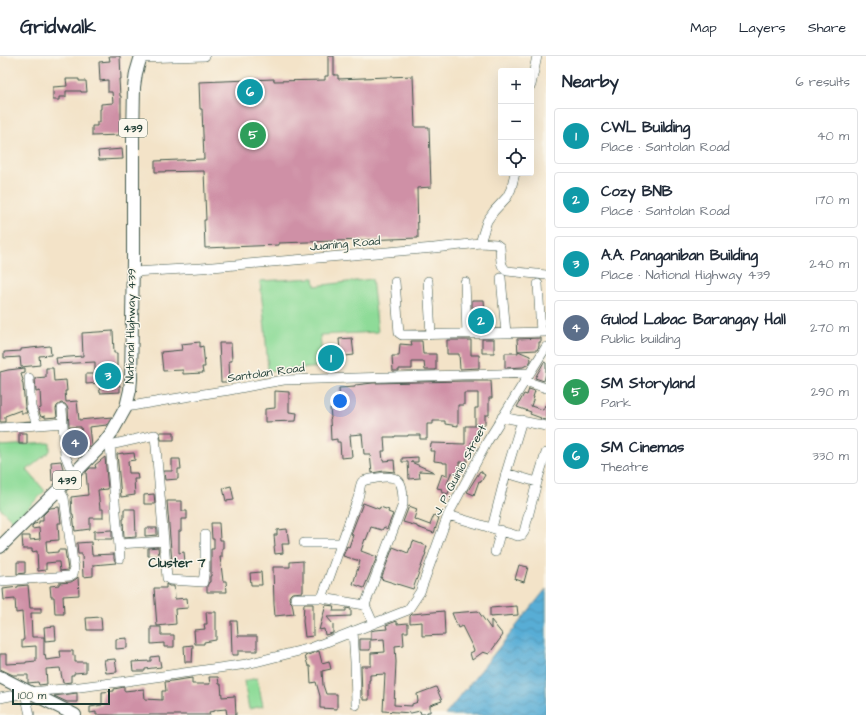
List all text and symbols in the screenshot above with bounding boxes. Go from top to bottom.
text: Gridwalk [20,14,96,41]
text: Map [690,18,717,38]
text: Layers [739,18,786,38]
text: Share [808,18,846,38]
map controls [498,68,534,176]
button: + [498,68,534,104]
text: Nearby [562,70,619,94]
text: 6 results [795,73,850,91]
pin: 6 [237,77,263,107]
button: − [498,104,534,140]
text: CWL Building [601,117,690,138]
road number: 439 [119,119,147,137]
pin: 5 [240,120,266,150]
text: 1 [575,127,577,145]
text: 40 m [817,127,849,145]
text: Place · Santolan Road [601,138,730,156]
button: locate [498,140,534,176]
text: Cozy BNB [601,181,672,202]
text: 2 [572,191,580,209]
text: 170 m [816,191,849,209]
text: Place · Santolan Road [601,202,730,220]
street label: Juaning Road [309,232,381,257]
text: A.A. Panganiban Building [601,245,758,266]
text: 3 [573,255,579,273]
text: 240 m [809,255,849,273]
text: Place · National Highway 439 [601,266,770,284]
street label: National Highway 439 [121,268,142,384]
pin: 2 [468,306,494,336]
text: Gulod Labac Barangay Hall [601,309,786,330]
text: 4 [572,319,580,337]
text: 270 m [810,319,849,337]
text: Public building [601,330,680,348]
pin: 1 [318,343,344,373]
street label: Santolan Road [226,359,306,387]
pin: 3 [95,361,121,391]
text: SM Storyland [601,373,695,394]
text: 5 [571,383,581,401]
text: 290 m [811,383,849,401]
your location [330,391,350,411]
text: Park [601,394,631,412]
street label: J. P. Quinio Street [429,422,491,518]
pin: 4 [62,428,88,458]
text: SM Cinemas [601,437,684,458]
text: 6 [572,447,580,465]
text: 330 m [812,447,849,465]
text: Theatre [601,458,649,476]
road number: 439 [53,471,81,489]
district label: Cluster 7 [148,554,207,572]
scale bar [12,687,110,706]
text: 100 m [18,688,46,703]

